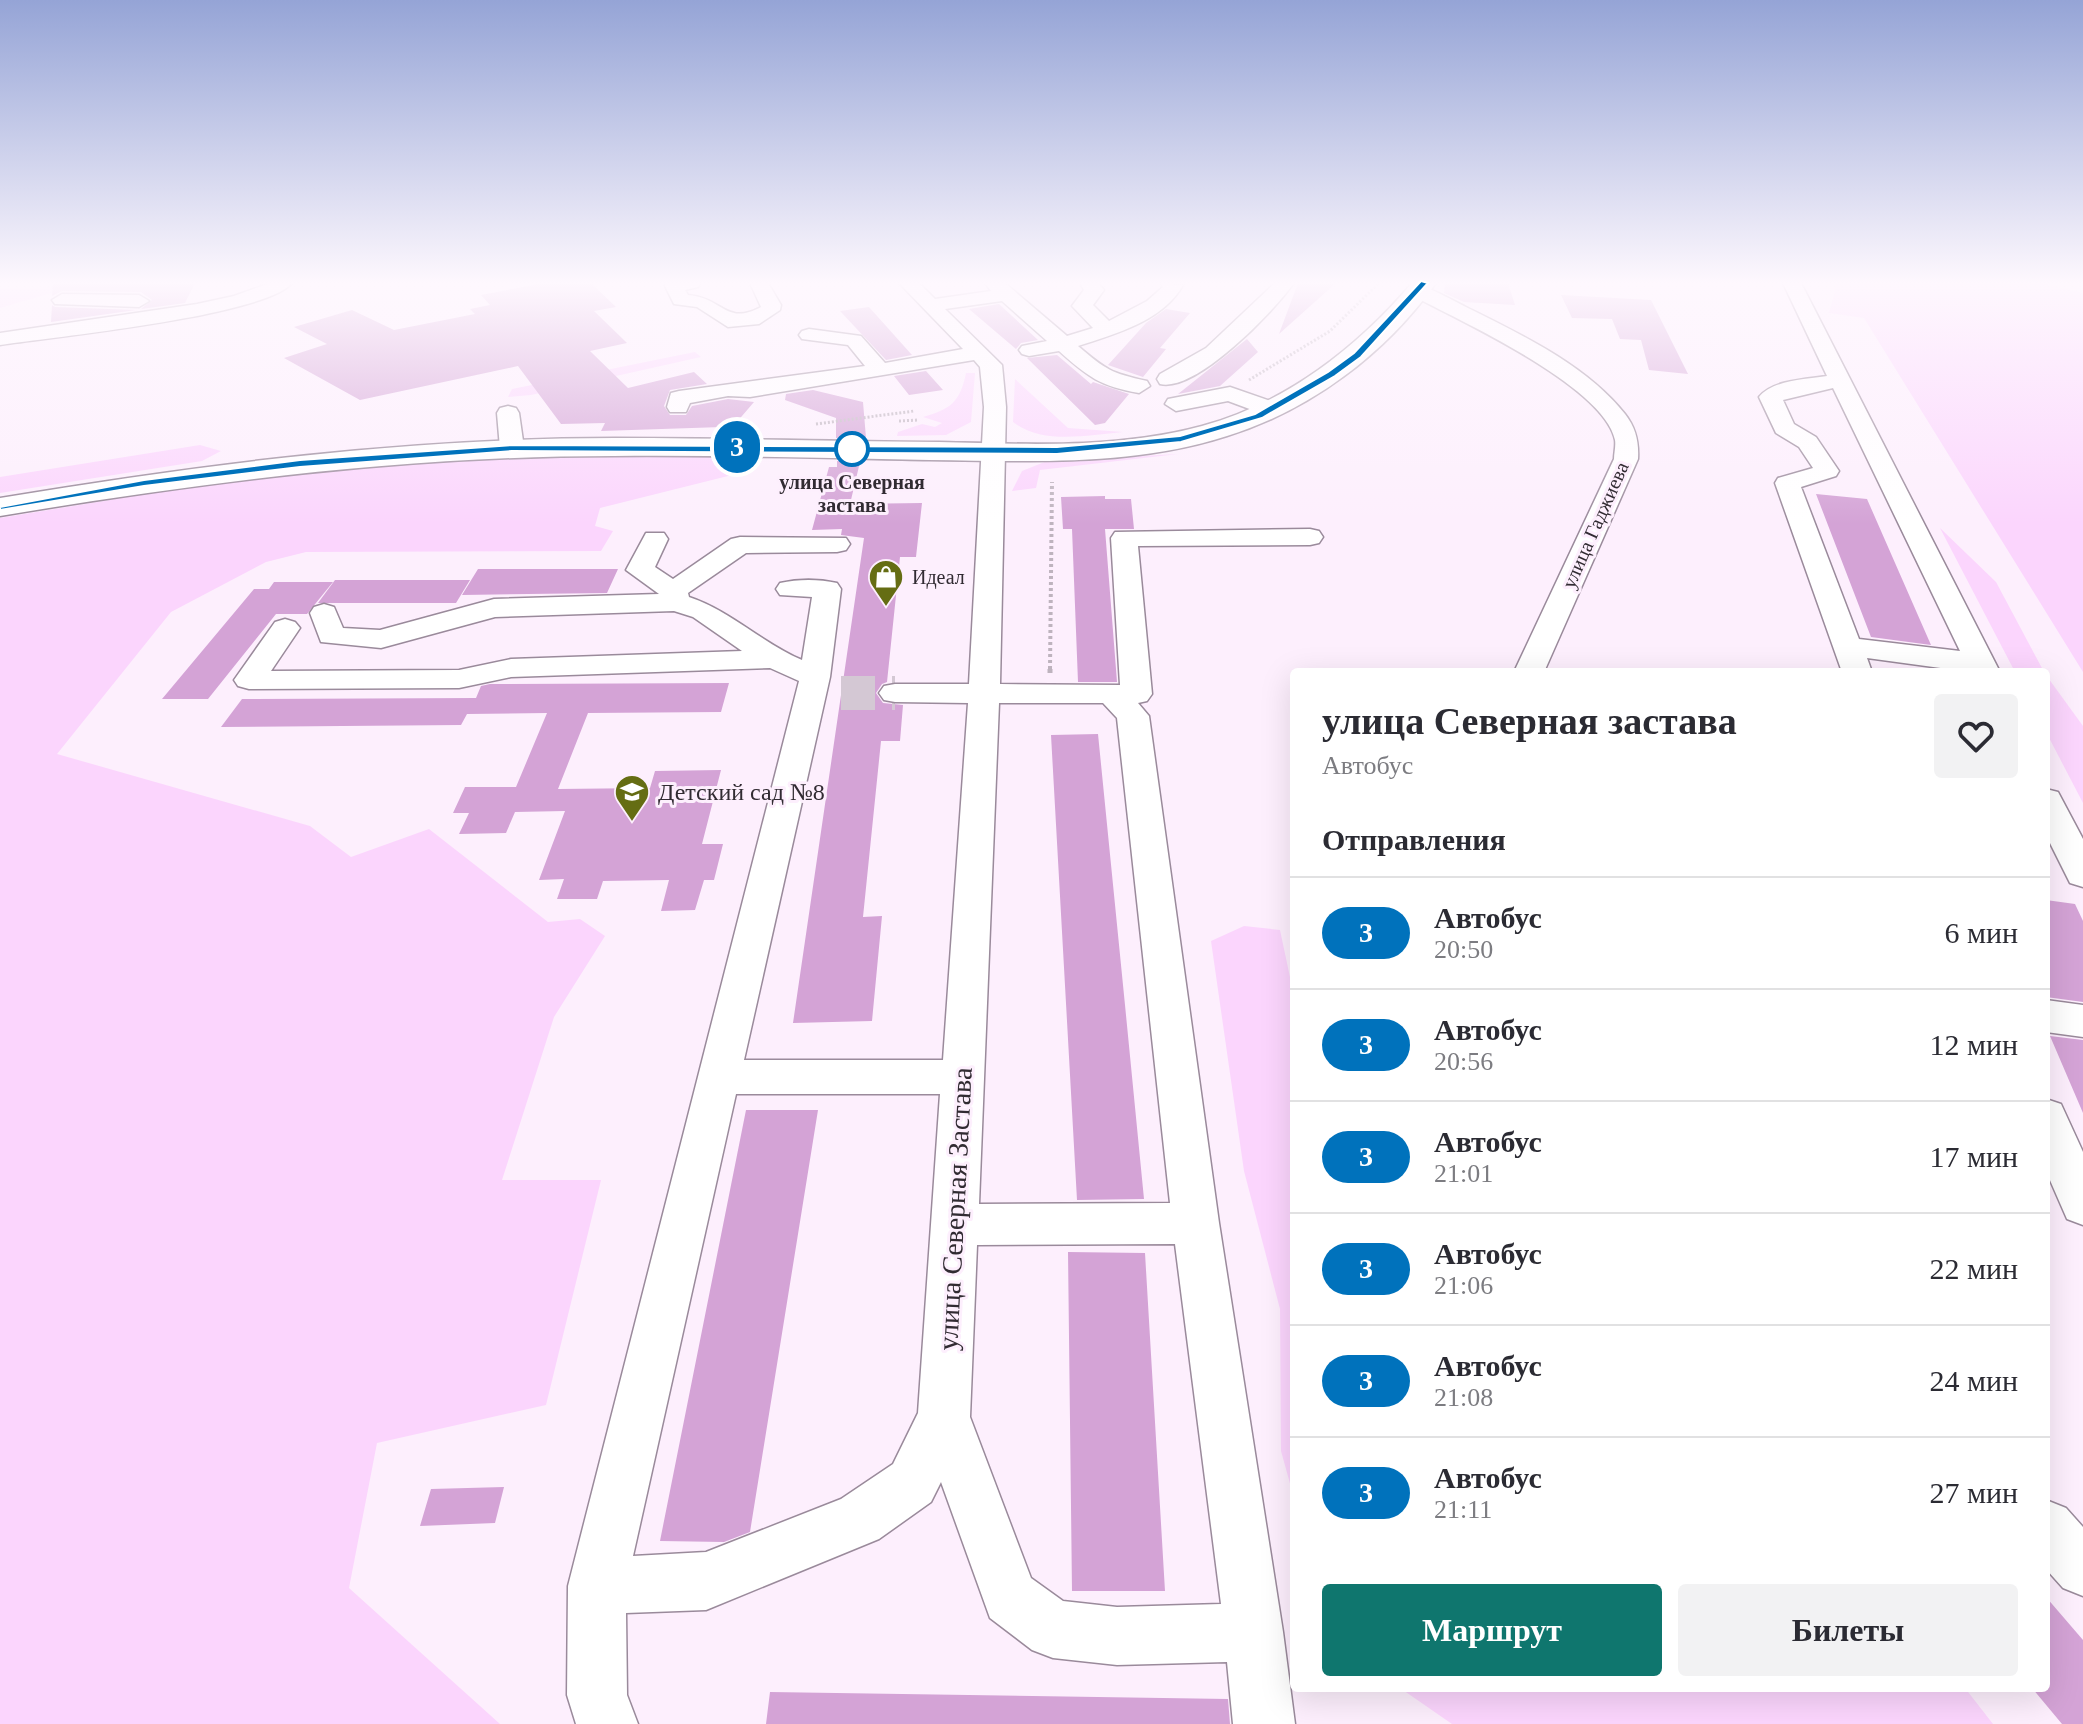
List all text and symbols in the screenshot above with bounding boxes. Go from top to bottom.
line badge: 3 [711,421,763,473]
text: 3 [730,431,744,462]
marker: улица Северная застава [835,432,869,466]
street label: улица Гаджиева [1557,458,1634,592]
place label: улица Северная застава [779,471,925,516]
shop icon: Идеал [867,558,905,608]
place label: Идеал [912,566,965,589]
button: heart [1934,694,2018,778]
text: улица Северная застава [1322,700,1737,742]
text: Автобус [1322,751,1413,780]
school or university icon: Детский сад №8 [613,773,651,823]
place label: Детский сад №8 [658,779,825,805]
text: Отправления [1322,823,1506,856]
text: Автобус [1434,901,1542,934]
text: 6 мин [1944,916,2018,949]
text: 3 [1359,917,1373,948]
text: 20:50 [1434,935,1493,964]
text: Автобус [1434,1013,1542,1046]
text: 12 мин [1929,1028,2018,1061]
text: 3 [1359,1029,1373,1060]
text: 20:56 [1434,1047,1493,1076]
street label: улица Северная Застава [932,1066,978,1351]
text: Автобус [1434,1125,1542,1158]
text: 17 мин [1929,1140,2018,1173]
text: 3 [1359,1141,1373,1172]
text: 21:01 [1434,1159,1493,1188]
text: Автобус [1434,1237,1542,1270]
text: 22 мин [1929,1252,2018,1285]
text: 3 [1359,1253,1373,1284]
text: 21:06 [1434,1271,1493,1300]
text: Автобус [1434,1349,1542,1382]
text: 24 мин [1929,1364,2018,1397]
text: 3 [1359,1365,1373,1396]
text: 21:08 [1434,1383,1493,1412]
text: Автобус [1434,1461,1542,1494]
text: 27 мин [1929,1476,2018,1509]
text: 3 [1359,1477,1373,1508]
text: 21:11 [1434,1495,1492,1524]
button: Маршрут [1322,1584,1662,1676]
button: Билеты [1678,1584,2018,1676]

